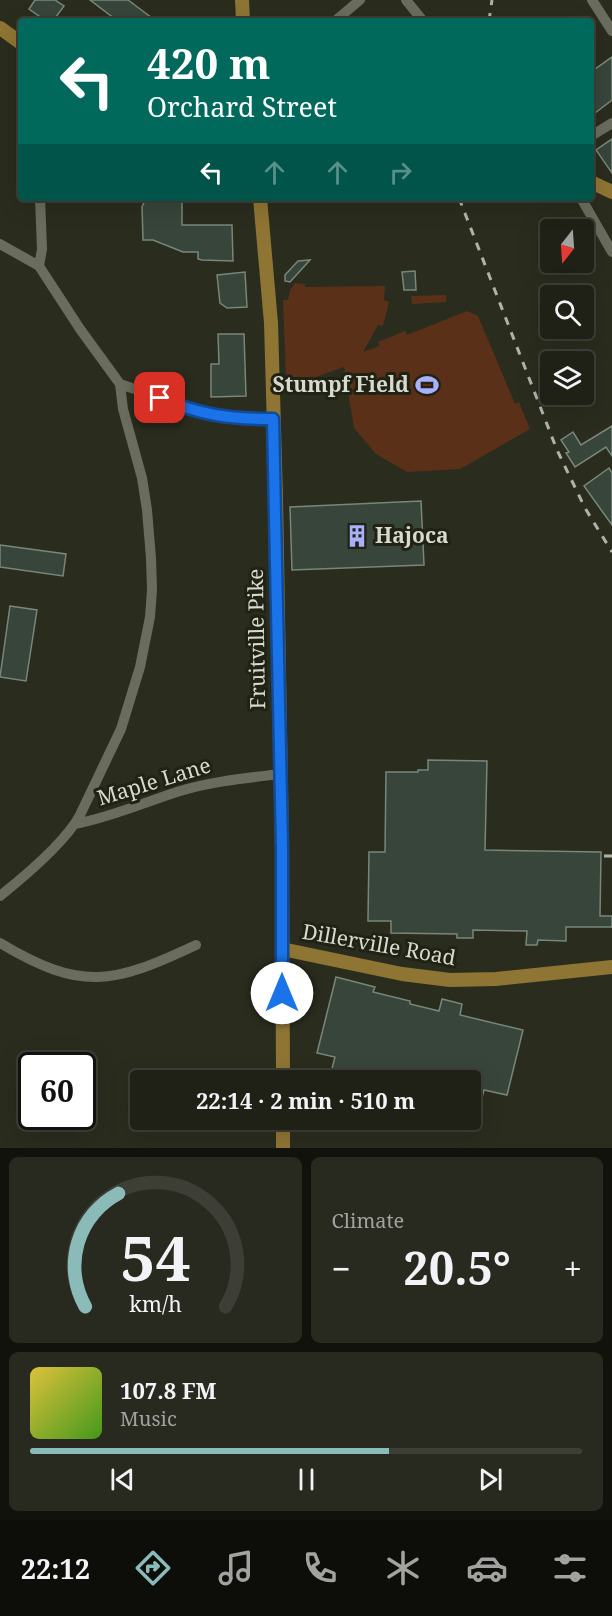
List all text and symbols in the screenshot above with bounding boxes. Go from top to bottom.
text: 420 m [147,34,271,91]
icon: left [48,42,126,120]
text: Orchard Street [147,88,337,125]
icon: left [195,156,228,189]
icon: ahead [258,156,291,189]
icon: ahead [321,156,354,189]
icon: right [384,156,417,189]
north arrow [540,219,594,273]
map controls [540,219,594,405]
button: search [540,285,594,339]
button: layers [540,351,594,405]
place label: Stumpf Field [273,370,409,398]
pin [134,372,185,423]
sports icon: Stumpf Field [414,372,440,398]
icon: arrive [143,381,176,414]
place label: Hajoca [375,521,449,549]
building icon: Hajoca [344,523,370,549]
street label: Fruitville Pike [241,568,271,710]
street label: Maple Lane [94,751,214,812]
street label: Dillerville Road [300,917,458,971]
position arrow [250,961,314,1025]
speed limit sign: 60 [18,1052,96,1130]
text: 22:14 · 2 min · 510 m [196,1085,415,1115]
text: Climate [332,1207,404,1234]
text: 54 [120,1214,191,1299]
text: 20.5° [403,1237,511,1298]
text: − [332,1246,351,1291]
text: + [564,1246,582,1291]
text: km/h [129,1289,182,1318]
text: 107.8 FM [120,1375,217,1405]
text: Music [120,1405,177,1432]
icon: previous [106,1463,139,1496]
icon: pause [290,1463,323,1496]
icon: next [474,1463,507,1496]
icon: directions [132,1547,174,1589]
icon: music [215,1547,257,1589]
icon: phone [299,1547,341,1589]
icon: climate [382,1547,424,1589]
icon: car [466,1547,508,1589]
icon: filters [549,1547,591,1589]
text: 22:12 [21,1550,90,1587]

